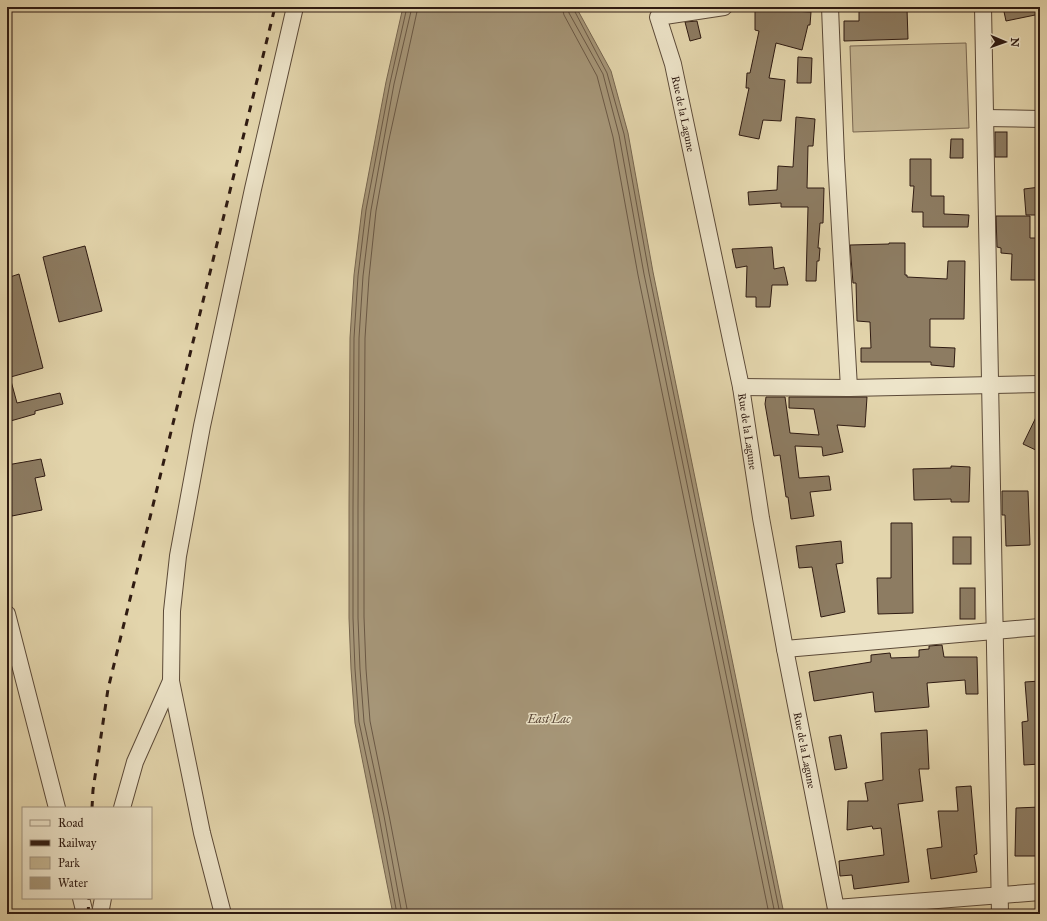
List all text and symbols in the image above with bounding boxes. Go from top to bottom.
north arrow [985,22,1025,62]
text: N [1008,37,1021,48]
street label: Rue de la Lagune [669,75,698,153]
street label: Rue de la Lagune [735,392,760,471]
street label: Rue de la Lagune [791,711,819,790]
water label: East Lac [526,712,571,726]
legend [22,807,152,899]
text: Road [58,816,84,830]
text: Railway [58,836,97,850]
text: Park [58,856,80,870]
text: Water [58,876,88,890]

